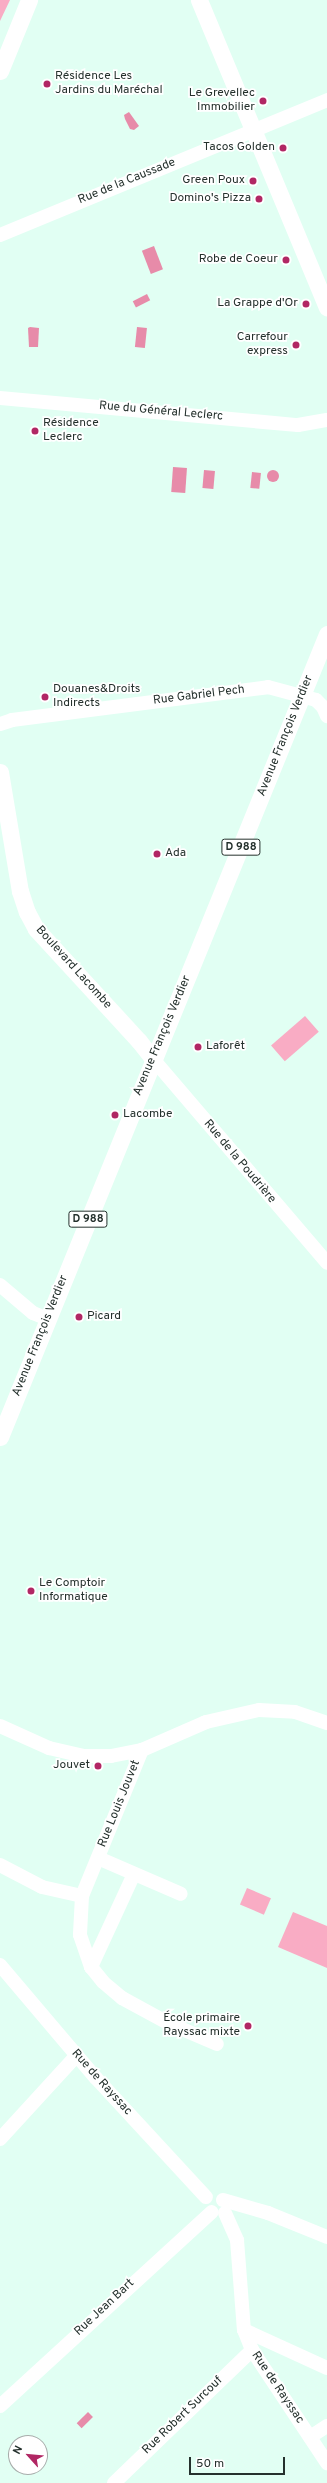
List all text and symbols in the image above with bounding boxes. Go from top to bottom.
place label: Résidence Les Jardins du Maréchal [55,70,163,98]
marker: Résidence Les Jardins du Maréchal [42,79,52,89]
place label: Le Grevellec Immobilier [189,87,255,115]
marker: Le Grevellec Immobilier [258,96,268,106]
place label: Tacos Golden [203,141,275,155]
marker: Tacos Golden [278,143,288,153]
street label: Rue de la Caussade [76,156,178,208]
place label: Green Poux [182,174,245,188]
marker: Green Poux [248,176,258,186]
place label: Domino's Pizza [169,192,251,206]
marker: Domino's Pizza [254,194,264,204]
place label: Robe de Coeur [199,253,278,267]
marker: Robe de Coeur [281,255,291,265]
place label: La Grappe d'Or [217,297,298,311]
marker: La Grappe d'Or [301,299,311,309]
place label: Carrefour express [237,331,288,359]
marker: Carrefour express [291,340,301,350]
street label: Rue du Général Leclerc [98,399,224,425]
place label: Résidence Leclerc [43,417,99,445]
marker: Résidence Leclerc [30,426,40,436]
street label: Avenue François Verdier [255,673,317,799]
place label: Douanes&Droits Indirects [53,683,140,711]
street label: Rue Gabriel Pech [152,683,246,709]
marker: Douanes&Droits Indirects [40,692,50,702]
road number: D 988 [221,838,261,856]
place label: Ada [165,847,186,861]
marker: Ada [152,849,162,859]
street label: Boulevard Lacombe [32,924,114,1012]
street label: Avenue François Verdier [131,974,195,1098]
place label: Laforêt [206,1040,245,1054]
marker: Laforêt [193,1042,203,1052]
place label: Lacombe [123,1108,172,1122]
marker: Lacombe [110,1110,120,1120]
street label: Rue de la Poudrière [200,1117,278,1207]
road number: D 988 [68,1210,108,1228]
street label: Avenue François Verdier [10,1273,72,1399]
place label: Picard [87,1310,121,1324]
marker: Picard [74,1312,84,1322]
place label: Le Comptoir Informatique [39,1577,108,1605]
marker: Le Comptoir Informatique [26,1586,36,1596]
street label: Rue Louis Jouvet [96,1758,144,1850]
place label: Jouvet [53,1759,90,1773]
marker: Jouvet [93,1761,103,1771]
place label: École primaire Rayssac mixte [163,2012,240,2040]
marker: École primaire Rayssac mixte [243,2021,253,2031]
street label: Rue de Rayssac [68,2047,134,2119]
street label: Rue Jean Bart [72,2277,138,2339]
street label: Rue de Rayssac [248,2349,306,2427]
street label: Rue Robert Surcouf [140,2374,226,2458]
north arrow [8,2435,48,2475]
text: N [10,2443,26,2457]
scale bar [191,2449,287,2475]
text: 50 m [196,2456,224,2472]

